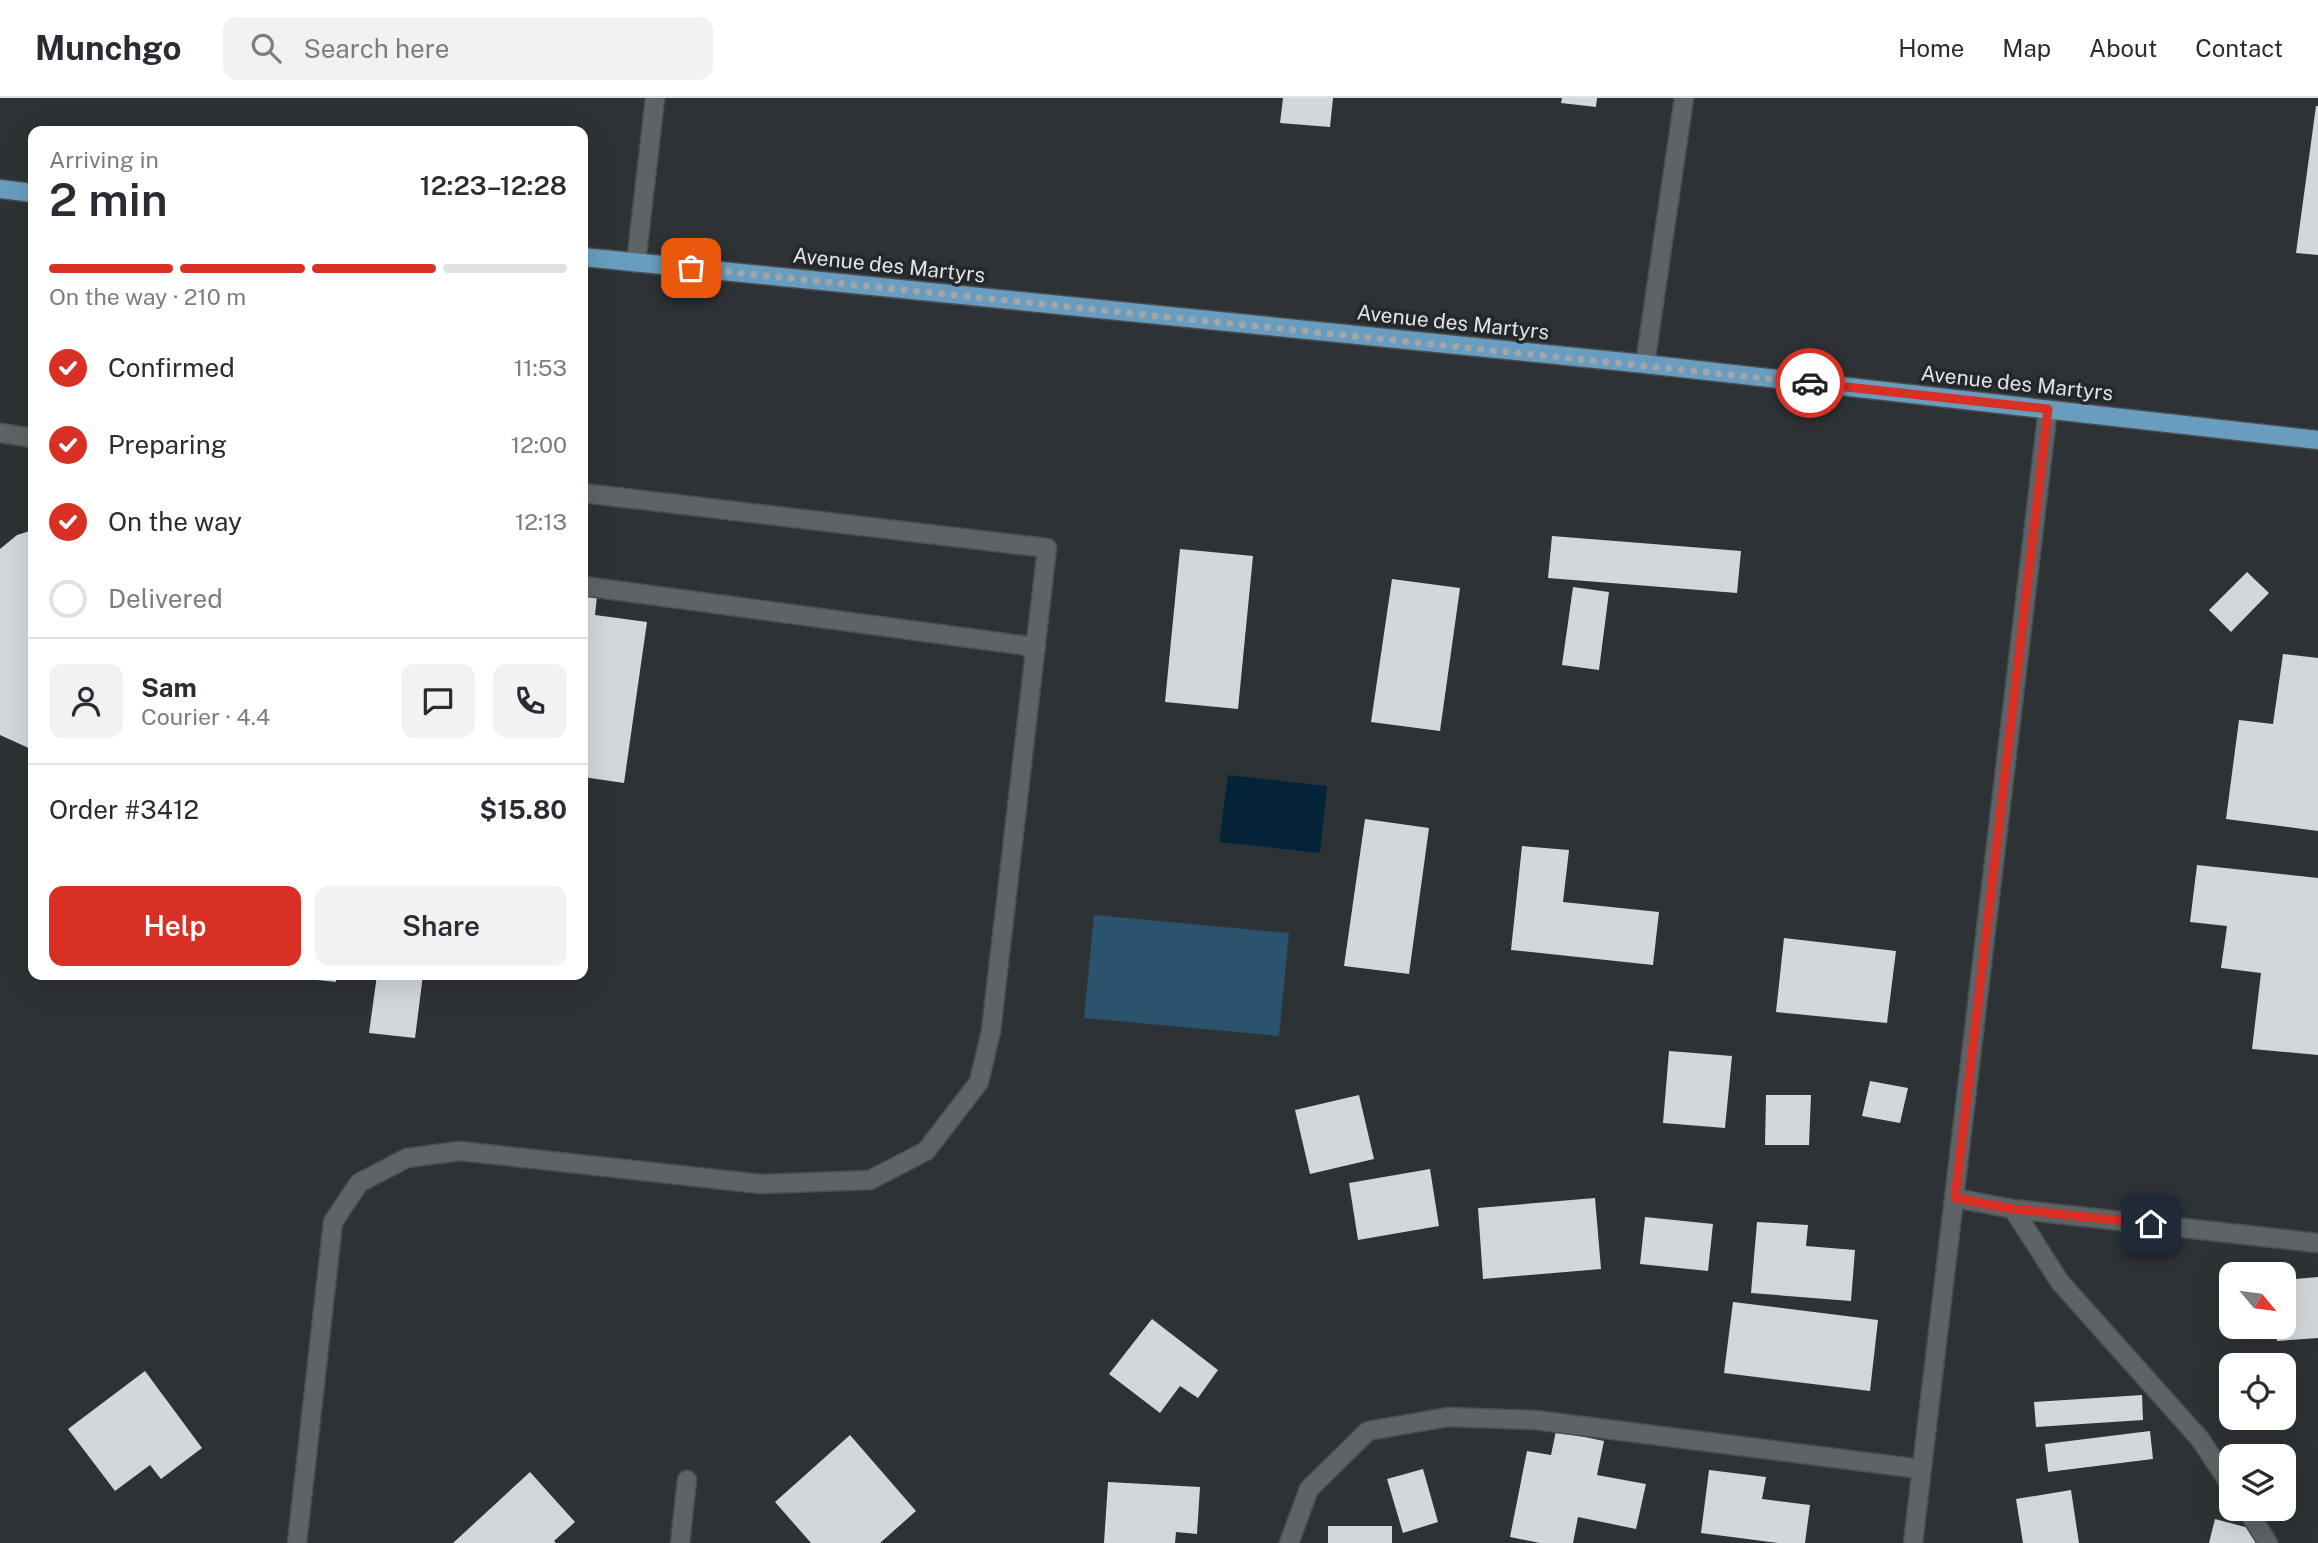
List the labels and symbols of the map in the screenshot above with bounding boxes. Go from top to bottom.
pin [661,238,721,298]
street label: Avenue des Martyrs [792,242,986,288]
street label: Avenue des Martyrs [1356,299,1550,345]
courier [1775,348,1845,418]
street label: Avenue des Martyrs [1920,360,2114,406]
pin [2121,1194,2181,1254]
north arrow [2219,1262,2296,1339]

